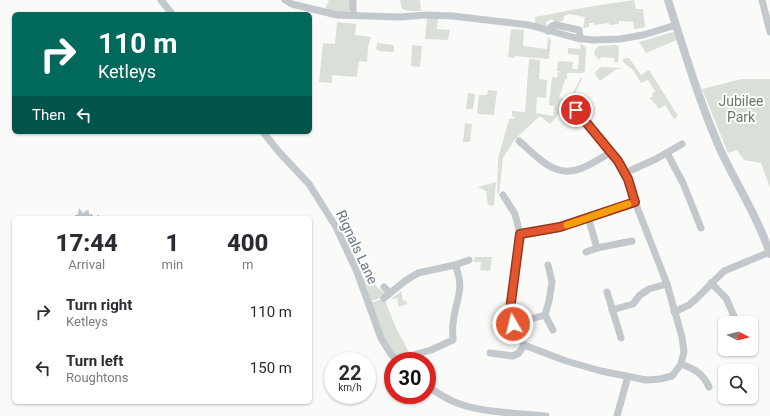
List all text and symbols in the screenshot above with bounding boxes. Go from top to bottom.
text: 110 m [98,27,177,60]
icon: right [32,28,84,80]
text: Ketleys [98,61,156,82]
pin [559,93,593,127]
park label: Jubilee Park [719,93,763,125]
icon: arrive [565,99,587,121]
icon: left [73,104,95,126]
text: Then [32,106,65,124]
street label: Rignals Lane [333,208,381,286]
text: 17:44 [56,229,118,257]
text: 1 [165,229,179,257]
text: 400 [227,229,268,257]
text: Arrival [68,257,105,272]
text: min [162,257,183,272]
text: m [242,257,253,272]
text: Turn right [66,296,132,314]
icon: right [32,301,54,323]
text: 110 m [250,303,292,321]
position arrow [492,303,534,345]
text: Ketleys [66,314,108,329]
north arrow [718,316,758,356]
map controls [718,316,758,404]
text: Turn left [66,352,123,370]
speed limit sign: 30 [384,352,436,404]
icon: left [32,357,54,379]
text: 150 m [250,359,292,377]
text: 22 [339,361,361,385]
button: search [718,364,758,404]
text: Roughtons [66,370,128,385]
text: km/h [338,382,362,393]

